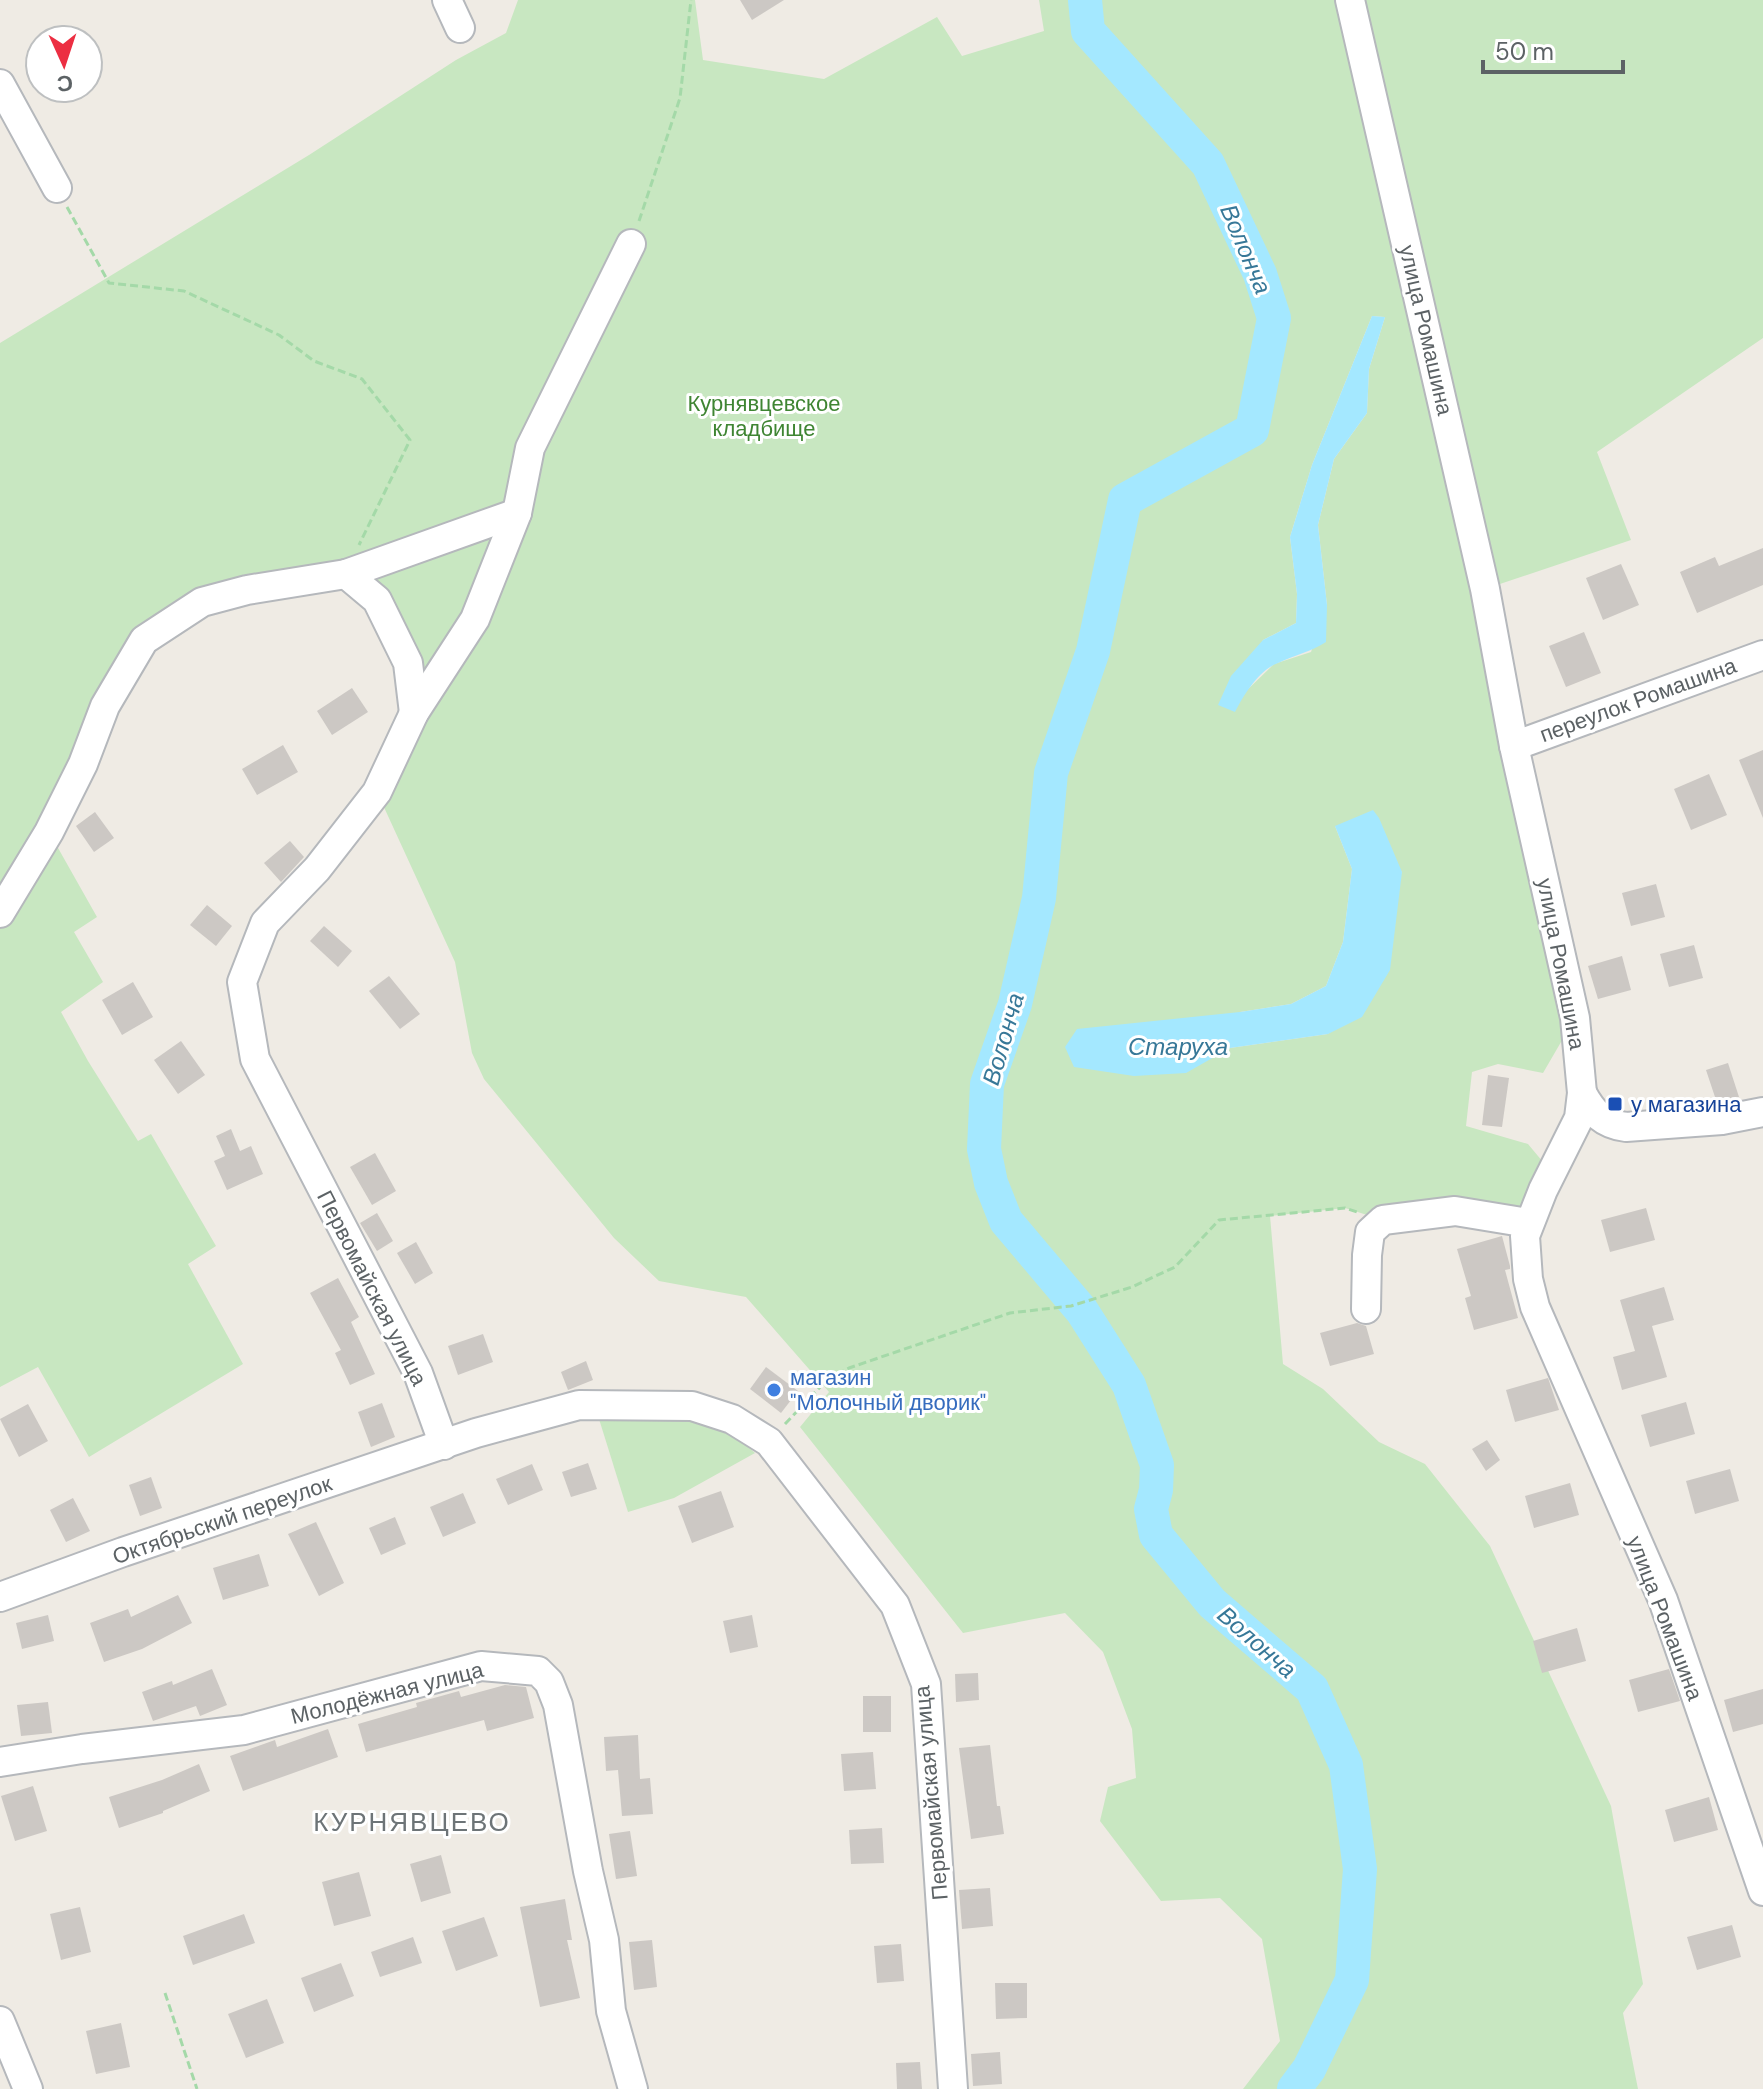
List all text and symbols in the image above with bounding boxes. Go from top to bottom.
north arrow [24,24,104,104]
scale bar [1483,24,1623,74]
text: 50 m [1495,36,1554,67]
text: С [56,69,74,98]
water label: Волонча [1213,199,1279,299]
street label: улица Ромашина [1392,242,1460,419]
park label: Курнявцевское кладбище [688,389,840,443]
street label: переулок Ромашина [1536,651,1741,749]
street label: улица Ромашина [1530,876,1592,1053]
water label: Волонча [975,989,1031,1089]
water label: Старуха [1128,1031,1228,1062]
place label: у магазина [1631,1090,1742,1119]
marker: у магазина [1606,1095,1624,1113]
street label: Первомайская улица [310,1186,434,1391]
place label: магазин "Молочный дворик" [790,1363,986,1417]
marker: магазин "Молочный дворик" [765,1381,783,1399]
street label: Октябрьский переулок [108,1469,336,1571]
street label: улица Ромашина [1620,1532,1710,1705]
water label: Волонча [1211,1599,1303,1685]
street label: Молодёжная улица [288,1655,487,1731]
street label: Первомайская улица [907,1684,955,1901]
district label: КУРНЯВЦЕВО [313,1805,511,1839]

